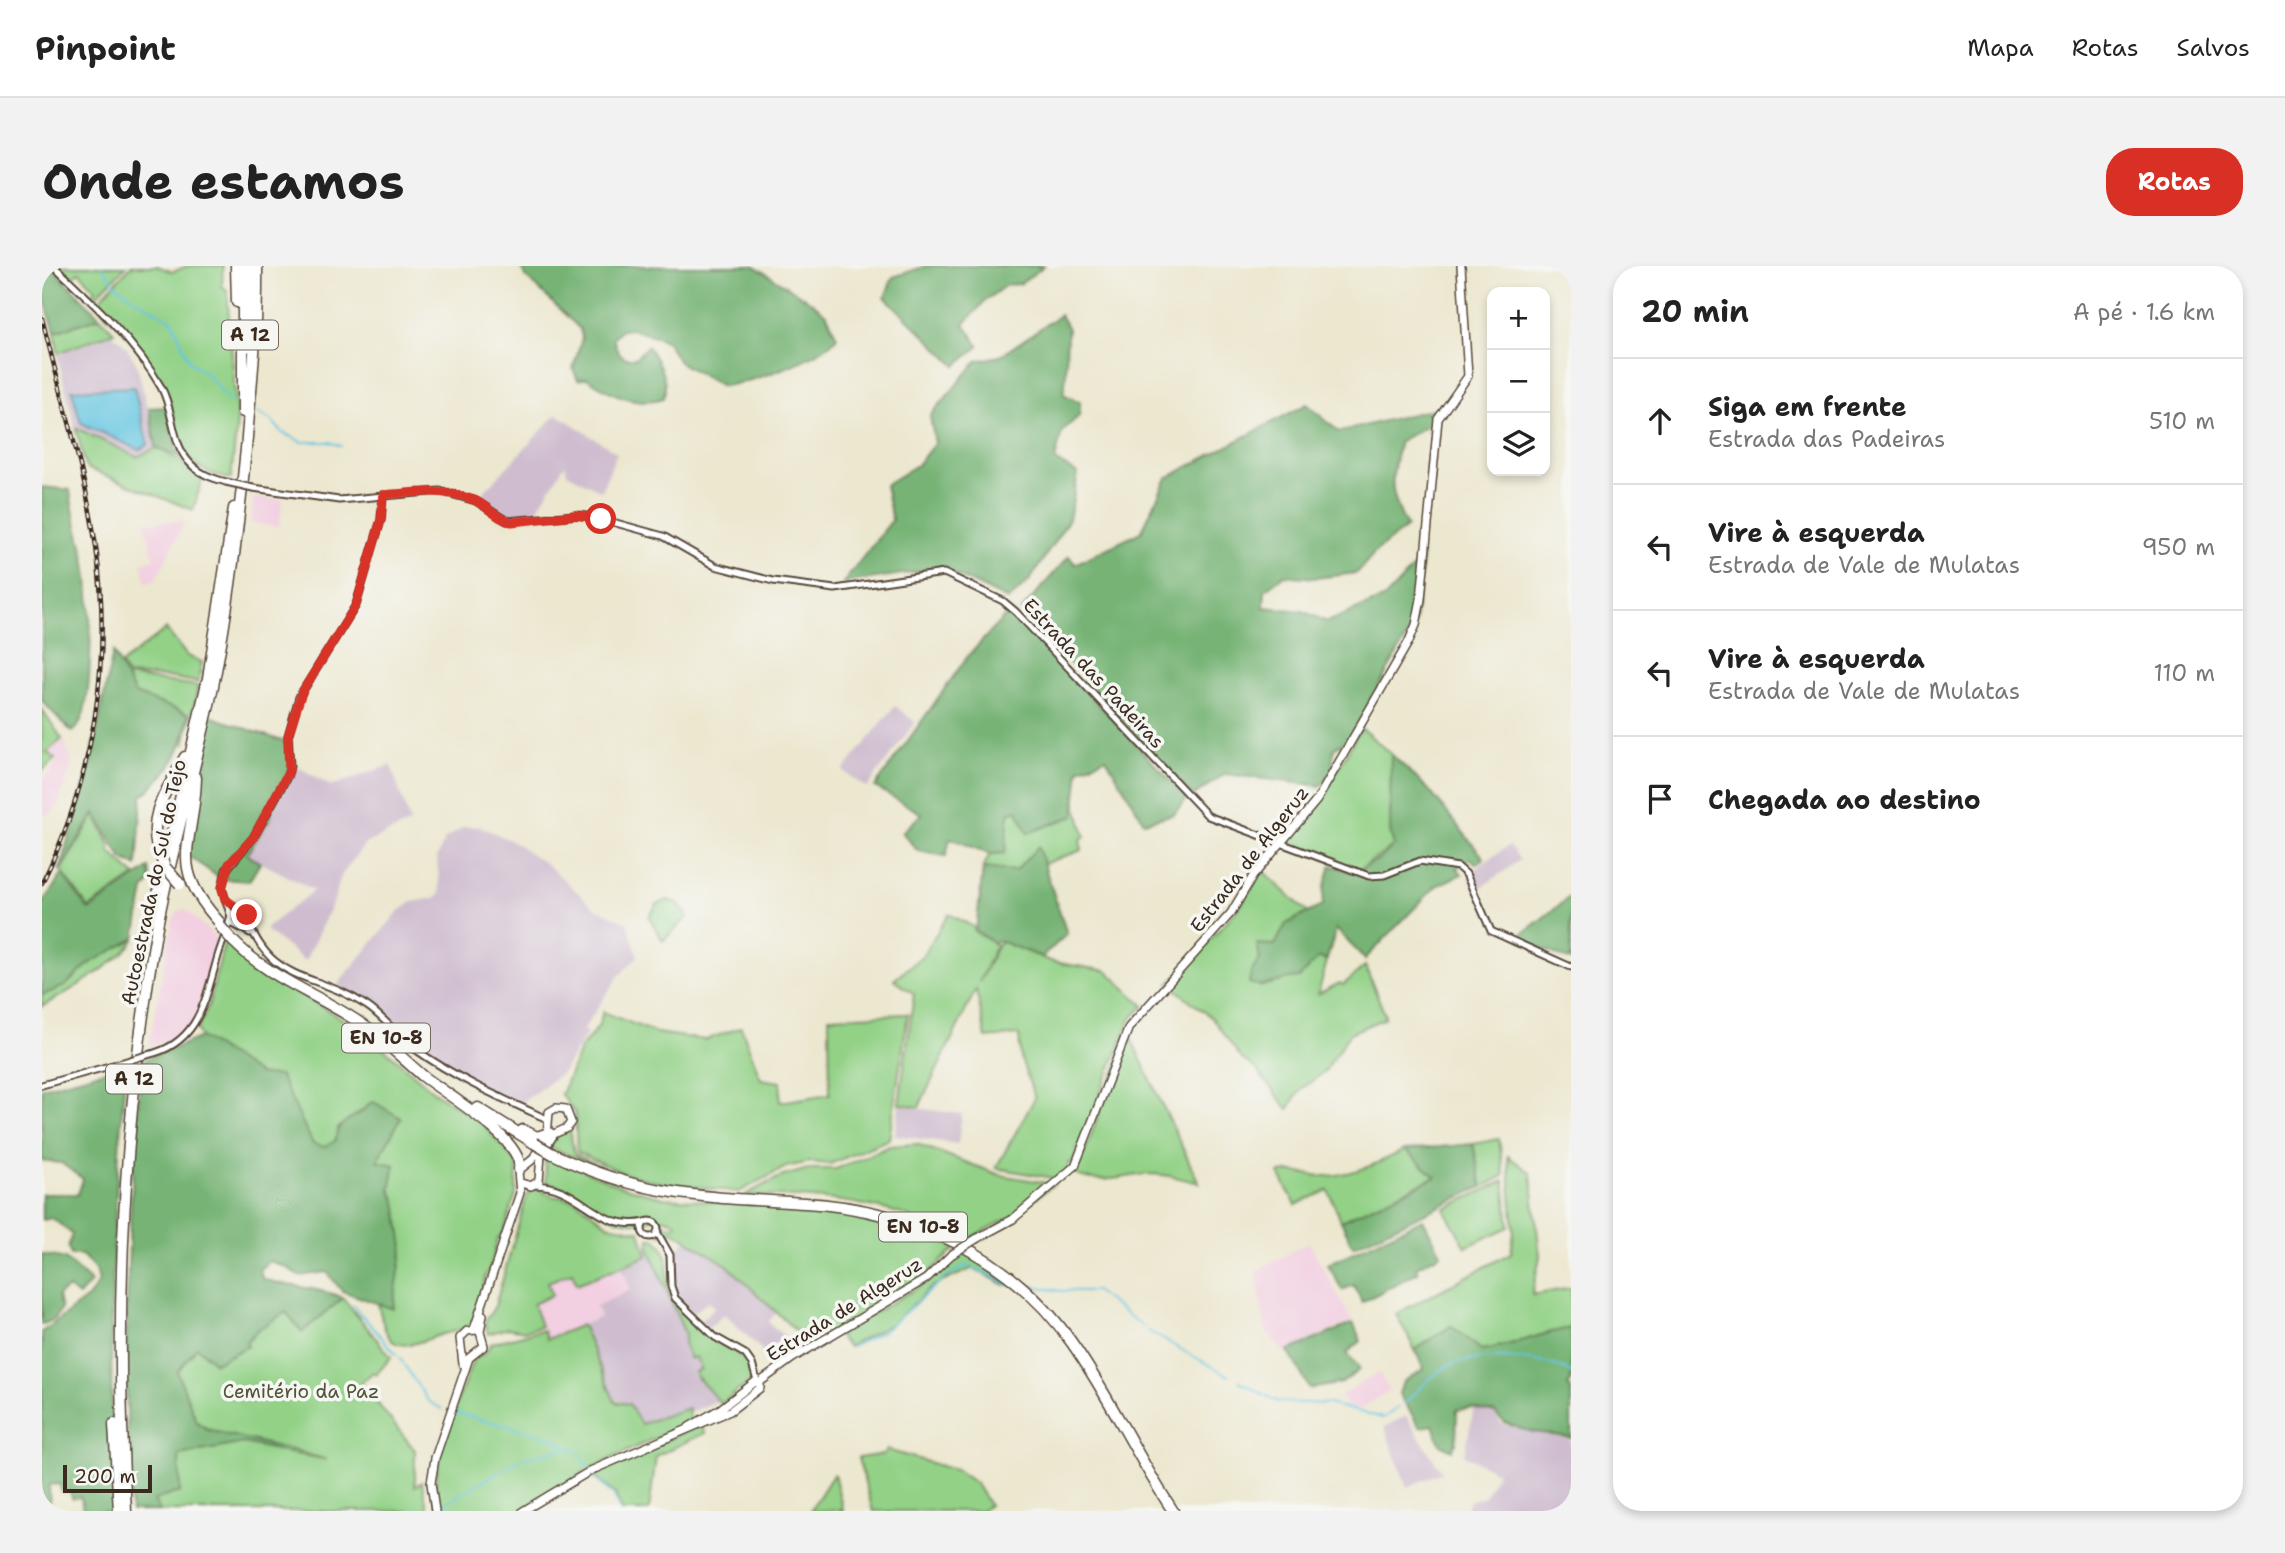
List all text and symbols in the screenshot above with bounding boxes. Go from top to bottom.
text: Pinpoint [35,26,176,71]
text: Mapa [1967,32,2034,64]
text: Rotas [2072,32,2139,64]
text: Salvos [2177,32,2250,64]
button: Rotas [2106,148,2243,216]
text: Onde estamos [42,149,405,215]
map controls [1487,287,1550,476]
button: + [1487,287,1550,350]
text: 20 min [1641,291,1749,332]
text: A pé · 1.6 km [2073,297,2215,327]
road number: A 12 [222,321,278,350]
button: − [1487,350,1550,413]
text: Siga em frente [1708,389,1907,424]
icon: ahead [1641,402,1679,440]
text: 510 m [2149,406,2215,436]
button: layers [1487,413,1550,476]
text: Estrada das Padeiras [1708,424,1945,454]
route start [585,503,616,534]
text: Vire à esquerda [1708,515,1925,550]
icon: left [1641,528,1679,566]
text: 950 m [2142,532,2215,562]
text: Estrada de Vale de Mulatas [1708,550,2020,580]
street label: Estrada das Padeiras [1018,593,1170,754]
text: Vire à esquerda [1708,641,1925,676]
icon: left [1641,654,1679,692]
text: 110 m [2153,658,2215,688]
text: Estrada de Vale de Mulatas [1708,676,2020,706]
street label: Autoestrada do Sul do Tejo [115,757,192,1007]
icon: arrive [1641,780,1679,818]
street label: Estrada de Algeruz [1184,781,1314,938]
text: Chegada ao destino [1708,782,1981,817]
route end [231,899,262,930]
road number: EN 10-8 [342,1024,430,1052]
road number: A 12 [106,1064,162,1094]
road number: EN 10-8 [879,1212,967,1242]
street label: Estrada de Algeruz [762,1251,927,1367]
park label: Cemitério da Paz [223,1379,379,1404]
scale bar [63,1462,152,1494]
text: 200 m [74,1464,136,1489]

